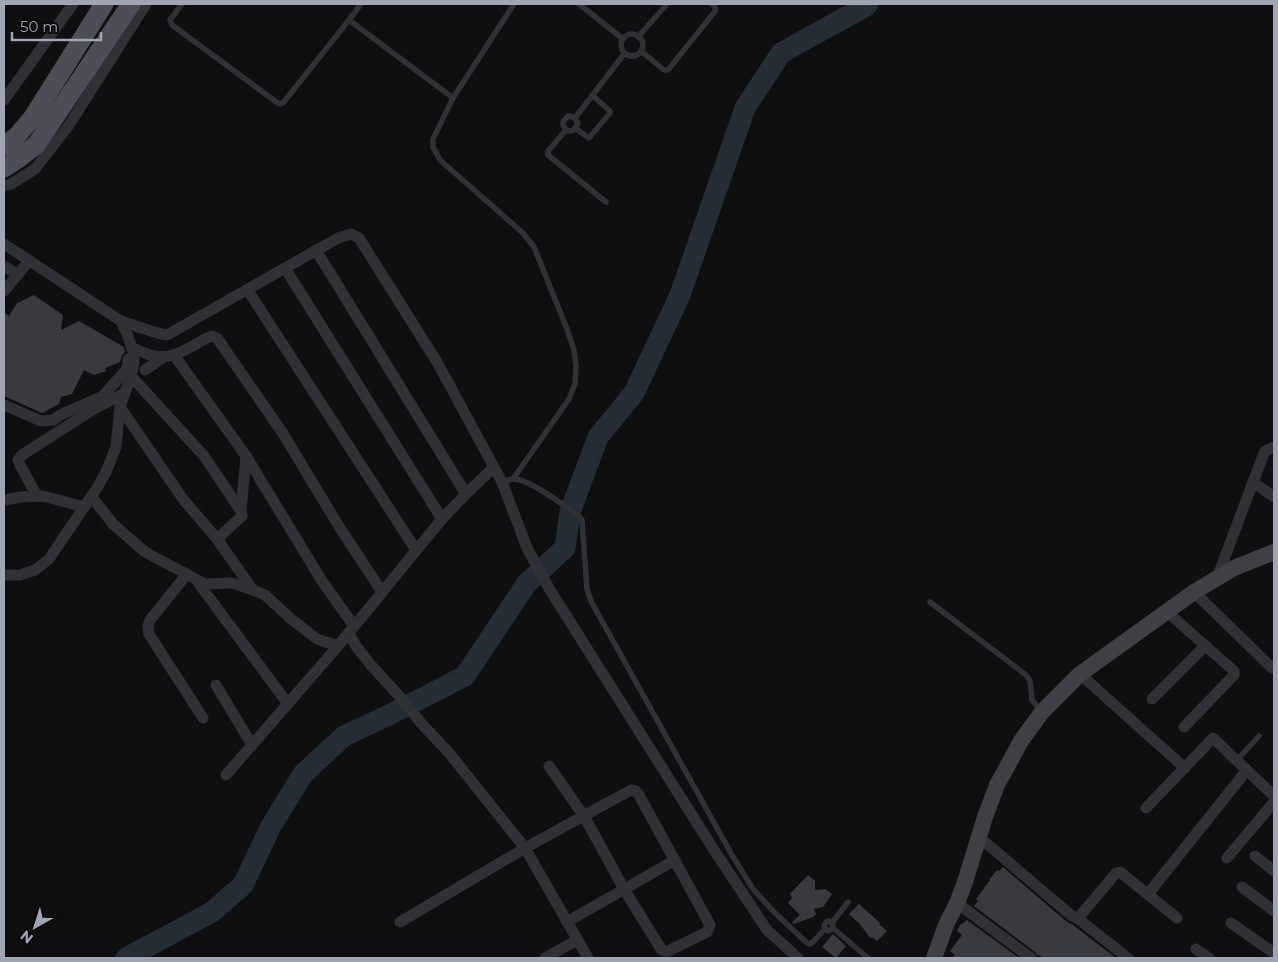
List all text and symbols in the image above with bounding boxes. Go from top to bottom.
scale bar [12,10,101,42]
text: 50 m [20,17,58,36]
north arrow [10,902,60,952]
text: N [17,927,37,948]

